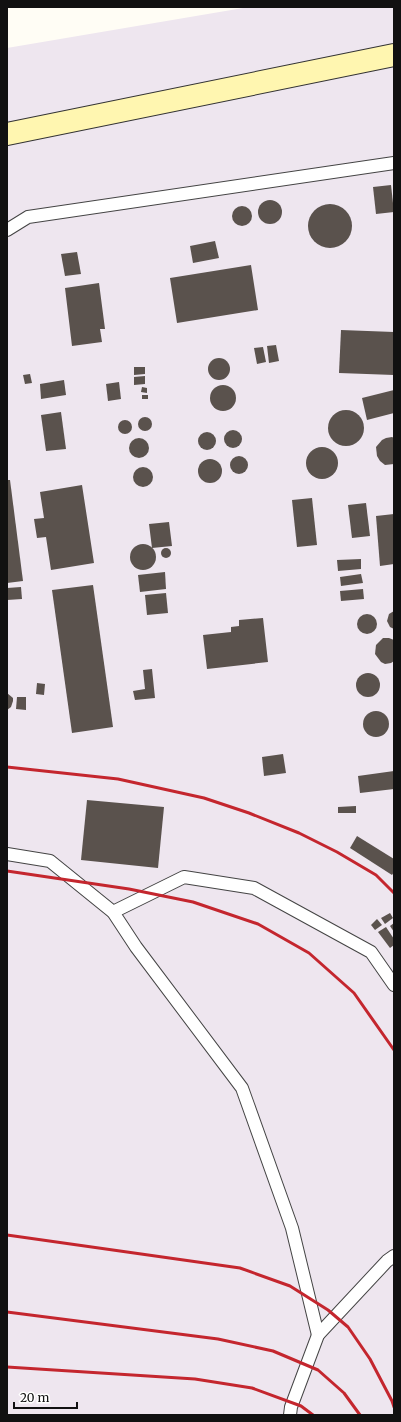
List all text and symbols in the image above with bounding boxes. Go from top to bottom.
scale bar [14,1384,77,1410]
text: 20 m [20,1390,49,1405]

